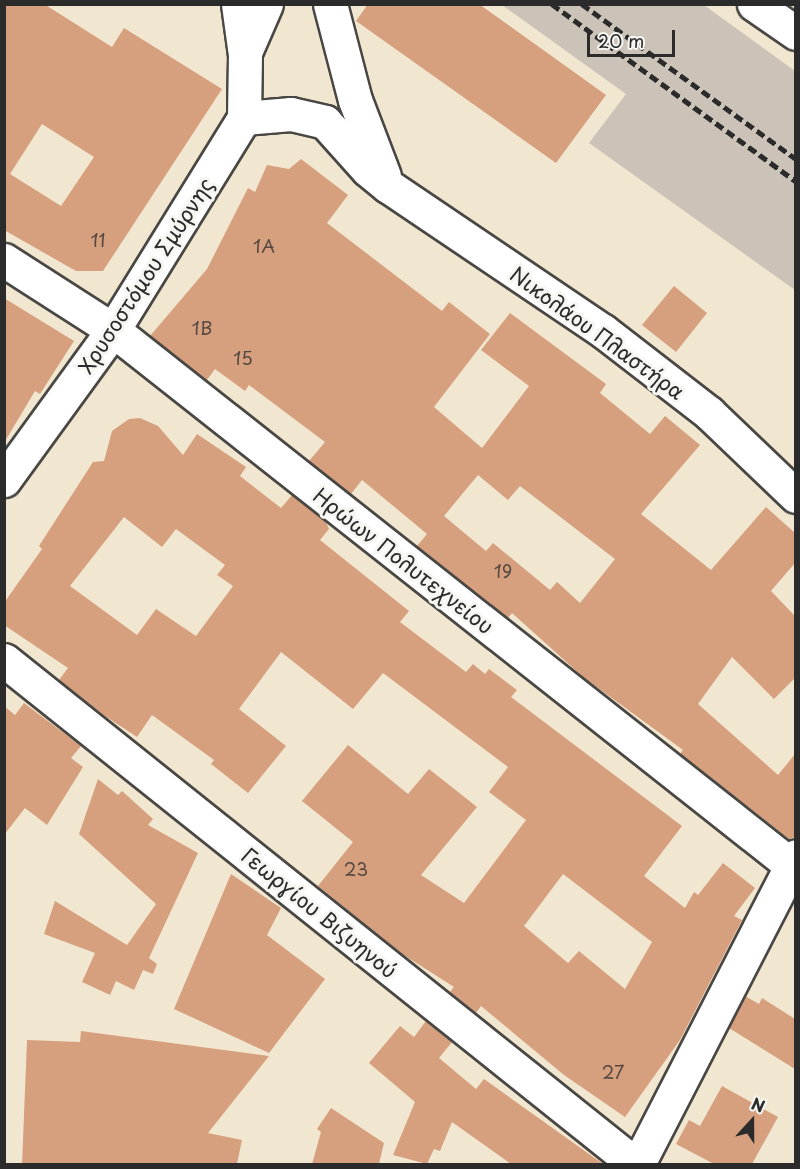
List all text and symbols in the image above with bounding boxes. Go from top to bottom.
scale bar [590,18,678,56]
text: 20 m [598,27,644,54]
street label: Χρυσοστόμου Σμύρνης [72,173,218,377]
house number: 11 [90,229,106,251]
house number: 1Α [253,235,275,257]
street label: Νικολάου Πλαστήρα [506,260,690,404]
house number: 1Β [192,317,212,339]
house number: 15 [233,347,253,369]
street label: Ηρώων Πολυτεχνείου [309,482,499,638]
house number: 19 [494,560,512,582]
street label: Γεωργίου Βιζυηνού [237,842,403,982]
house number: 23 [344,858,368,880]
house number: 27 [602,1061,624,1083]
north arrow [722,1091,782,1151]
text: N [748,1091,769,1118]

